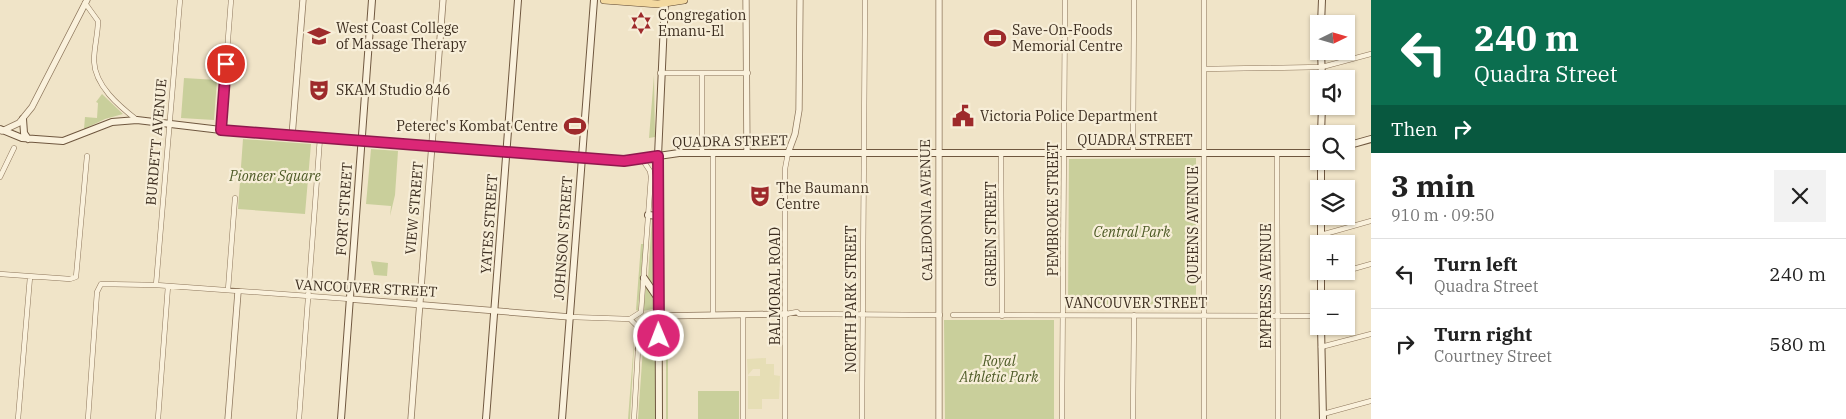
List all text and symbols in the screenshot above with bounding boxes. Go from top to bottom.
place label: Congregation Emanu-El [658,6,746,40]
synagogue icon: Congregation Emanu-El [628,10,654,36]
north arrow [1310,15,1355,60]
map controls [1310,15,1355,335]
text: 240 m [1474,15,1579,61]
place label: West Coast College of Massage Therapy [336,19,467,53]
icon: left [1391,20,1456,85]
place label: Save-On-Foods Memorial Centre [1012,21,1123,55]
school or university icon: West Coast College of Massage Therapy [306,23,332,49]
sports icon: Save-On-Foods Memorial Centre [982,25,1008,51]
pin [205,43,247,85]
icon: arrive [212,50,240,78]
text: Quadra Street [1474,59,1617,88]
button: sound [1310,70,1355,115]
theatre icon: SKAM Studio 846 [306,77,332,103]
street label: BURDETT AVENUE [141,78,171,206]
place label: SKAM Studio 846 [336,81,450,99]
public building icon: Victoria Police Department [950,103,976,129]
place label: Victoria Police Department [980,107,1158,125]
sports icon: Peterec's Kombat Centre [562,113,588,139]
icon: right [1448,115,1476,143]
place label: Peterec's Kombat Centre [396,117,558,135]
text: Then [1391,117,1438,141]
button: search [1310,125,1355,170]
street label: QUADRA STREET [672,131,788,151]
street label: QUADRA STREET [1077,131,1193,149]
street label: CALEDONIA AVENUE [916,139,936,281]
street label: PEMBROKE STREET [1044,142,1062,276]
street label: VIEW STREET [401,161,427,255]
street label: FORT STREET [332,162,356,256]
street label: QUEENS AVENUE [1184,166,1202,284]
text: 3 min [1391,166,1475,205]
park label: Pioneer Square [228,167,322,185]
button: close [1774,170,1826,222]
street label: YATES STREET [477,173,501,275]
street label: JOHNSON STREET [550,175,576,301]
place label: The Baumann Centre [776,179,869,213]
button: layers [1310,180,1355,225]
street label: GREEN STREET [982,181,1000,287]
theatre icon: The Baumann Centre [747,183,773,209]
text: 910 m · 09:50 [1391,205,1494,225]
park label: Central Park [1094,223,1171,241]
street label: EMPRESS AVENUE [1257,223,1275,349]
street label: NORTH PARK STREET [842,225,860,373]
street label: BALMORAL ROAD [766,227,784,345]
button: + [1310,235,1355,280]
text: Turn left [1434,252,1517,276]
icon: left [1391,260,1419,288]
text: 240 m [1769,262,1826,286]
street label: VANCOUVER STREET [294,275,438,301]
text: Quadra Street [1434,276,1538,296]
button: − [1310,290,1355,335]
street label: VANCOUVER STREET [1065,294,1207,312]
position arrow [632,309,684,361]
text: Turn right [1434,322,1532,346]
icon: right [1391,330,1419,358]
text: 580 m [1769,332,1826,356]
text: Courtney Street [1434,346,1552,366]
park label: Royal Athletic Park [959,352,1039,386]

